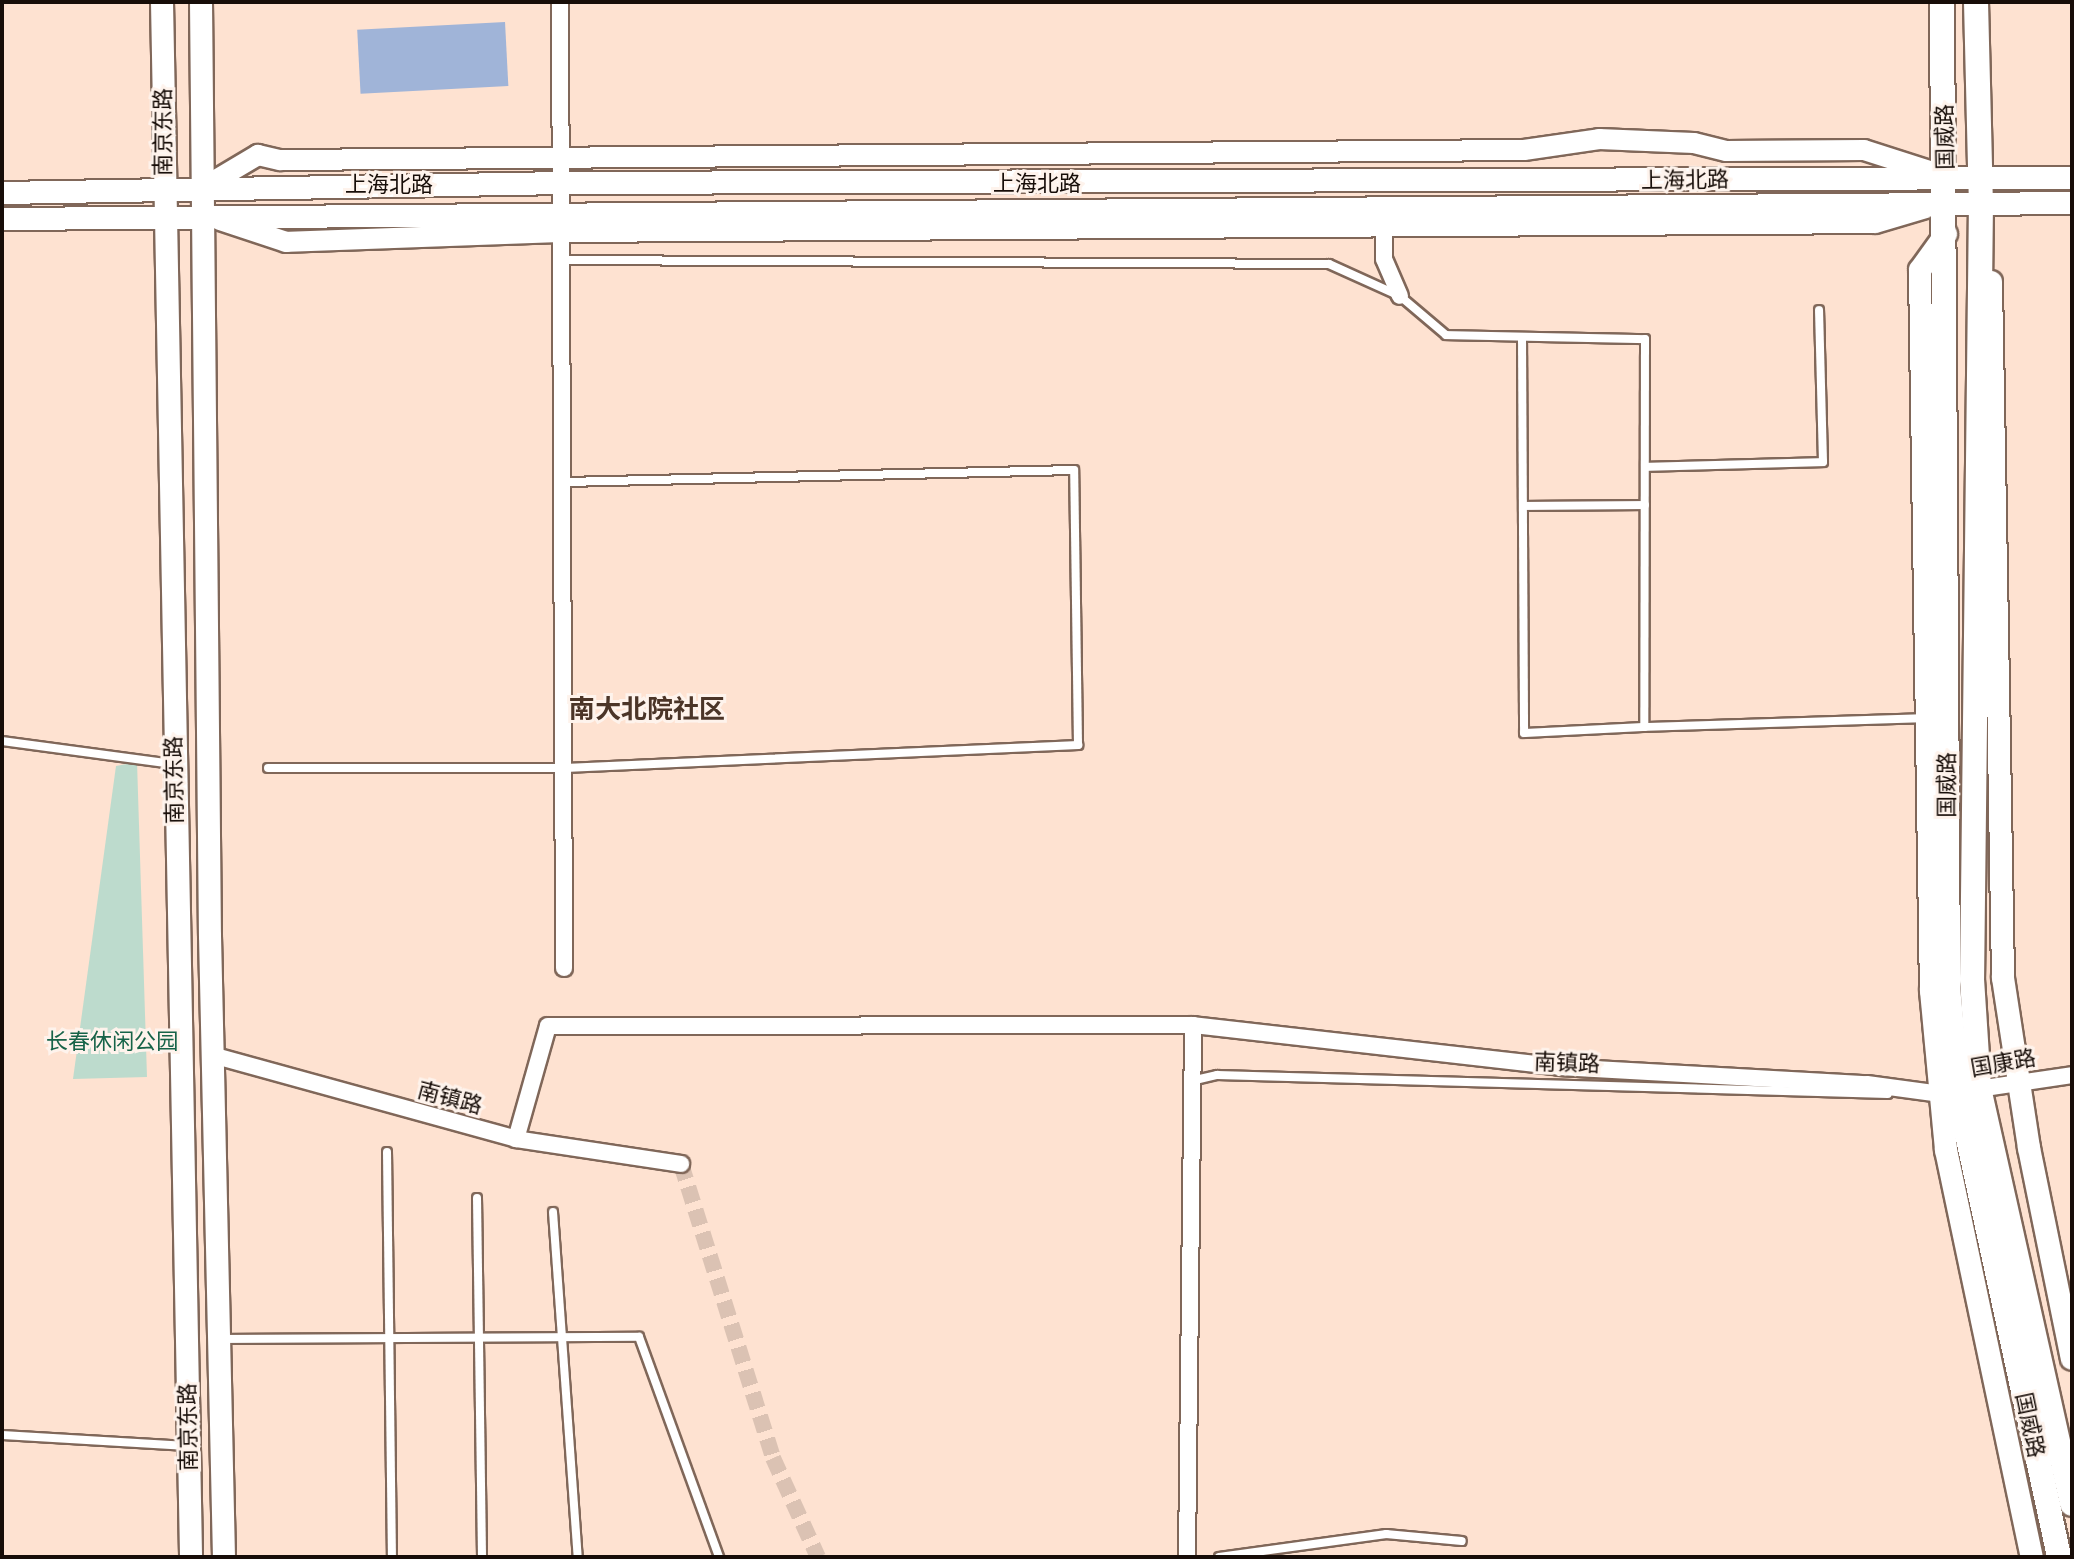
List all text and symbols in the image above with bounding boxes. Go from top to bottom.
street label: 南京东路 [150,88,176,176]
street label: 国威路 [1931,104,1959,170]
street label: 上海北路 [1641,166,1729,194]
street label: 上海北路 [993,171,1081,197]
street label: 上海北路 [345,172,433,198]
district label: 南大北院社区 [569,694,725,726]
street label: 南京东路 [160,736,188,824]
street label: 国威路 [1934,752,1960,818]
park label: 长春休闲公园 [46,1029,178,1055]
street label: 国康路 [1968,1044,2038,1082]
street label: 南镇路 [1534,1049,1600,1077]
street label: 南镇路 [415,1077,485,1119]
street label: 南京东路 [174,1383,202,1471]
street label: 国威路 [2010,1390,2050,1460]

